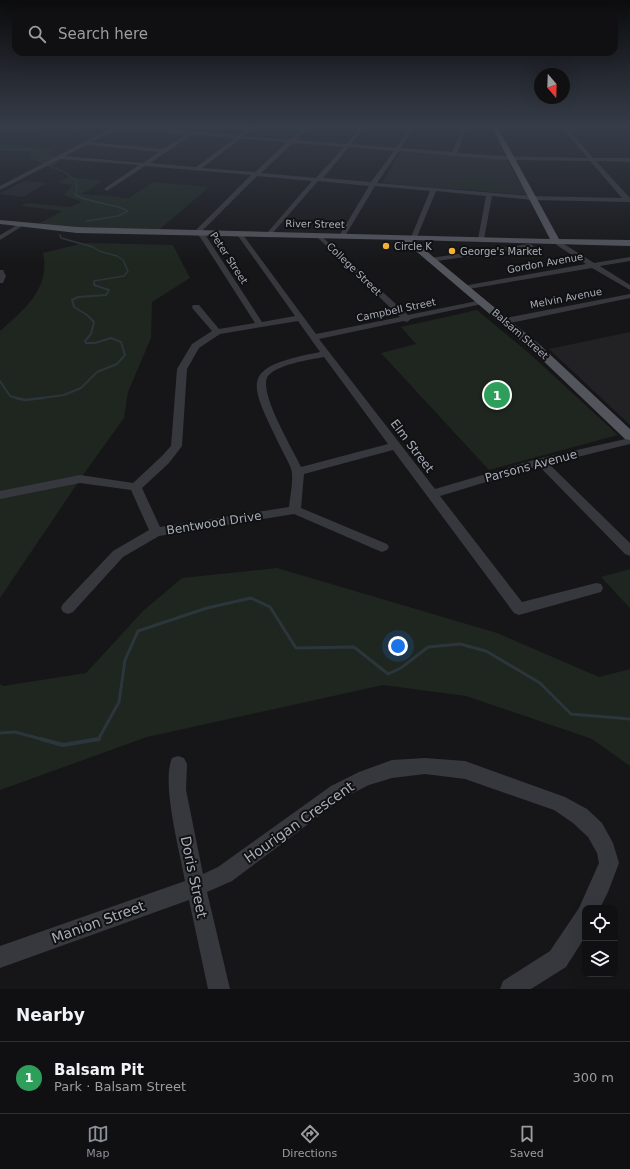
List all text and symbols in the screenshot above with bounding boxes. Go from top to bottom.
search box [12,12,618,56]
icon: search [26,23,48,45]
text: Search here [58,25,148,43]
north arrow [534,68,570,104]
street label: River Street [285,218,345,230]
street label: Peter Street [208,230,250,286]
street label: College Street [325,240,383,298]
marker: Circle K [381,241,391,251]
place label: Circle K [394,241,432,252]
marker: George's Market [447,246,457,256]
place label: George's Market [460,246,542,257]
street label: Gordon Avenue [506,251,584,275]
street label: Melvin Avenue [529,286,603,310]
street label: Campbell Street [355,296,437,324]
street label: Balsam Street [490,307,550,361]
pin: 1 [484,380,510,410]
street label: Elm Street [387,417,437,476]
street label: Parsons Avenue [483,447,579,485]
street label: Bentwood Drive [166,509,262,537]
your location [388,636,408,656]
street label: Hourigan Crescent [241,778,357,866]
street label: Doris Street [178,835,211,920]
street label: Manion Street [49,898,147,946]
map controls [582,905,618,977]
button: locate [582,905,618,941]
button: layers [582,941,618,977]
text: Nearby [16,1005,85,1025]
text: Balsam Pit [54,1061,144,1079]
text: 1 [24,1070,34,1085]
text: 300 m [572,1070,614,1085]
text: Park · Balsam Street [54,1079,186,1094]
tab: Map [86,1123,109,1160]
tab: Directions [282,1123,337,1160]
tab: Saved [510,1123,544,1160]

